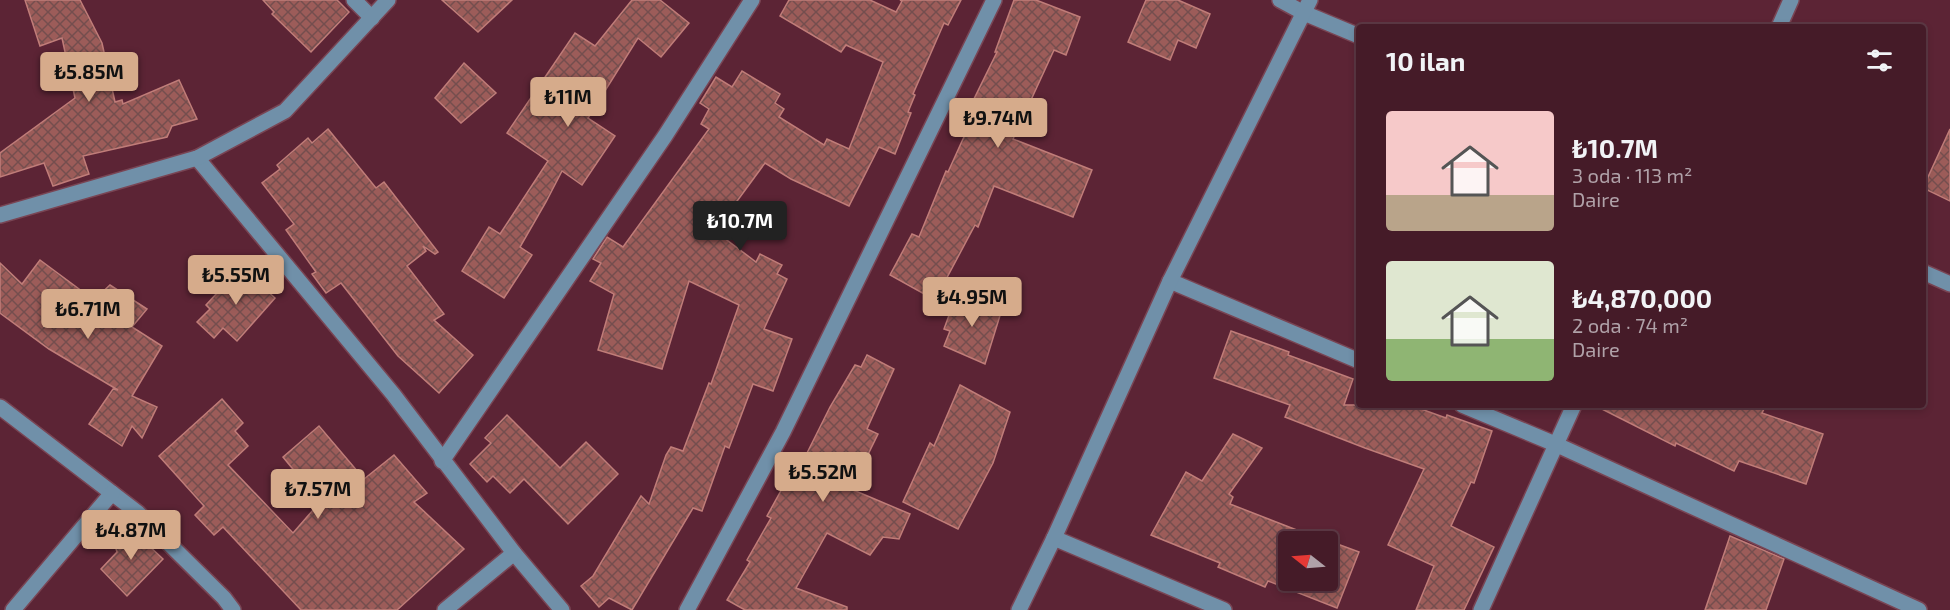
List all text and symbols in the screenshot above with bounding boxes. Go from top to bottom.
icon: filters [1863,44,1896,77]
text: 10 ilan [1386,45,1465,76]
pin: ₺5.85M [40,52,138,103]
text: ₺5.85M [54,59,124,83]
pin: ₺11M [532,77,604,128]
text: ₺11M [544,84,592,108]
pin: ₺9.74M [949,98,1047,149]
text: ₺9.74M [963,105,1033,129]
text: ₺10.7M [1572,132,1658,163]
icon: home [1434,135,1506,207]
text: 3 oda · 113 m² [1572,163,1692,187]
text: Daire [1572,187,1620,211]
pin: ₺10.7M [691,201,789,252]
text: ₺10.7M [707,208,773,232]
pin: ₺5.55M [187,255,285,306]
text: ₺5.55M [202,262,270,286]
pin: ₺4.95M [923,277,1021,328]
text: ₺4,870,000 [1572,282,1712,313]
text: ₺4.95M [937,284,1007,308]
icon: home [1434,285,1506,357]
pin: ₺6.71M [39,289,137,340]
text: ₺6.71M [55,296,121,320]
text: 2 oda · 74 m² [1572,313,1688,337]
text: Daire [1572,337,1620,361]
pin: ₺5.52M [774,452,872,503]
text: ₺5.52M [789,459,857,483]
pin: ₺7.57M [269,469,367,520]
text: ₺7.57M [285,476,351,500]
pin: ₺4.87M [82,510,180,561]
text: ₺4.87M [96,517,166,541]
north arrow [1278,531,1338,591]
map controls [1278,531,1338,591]

